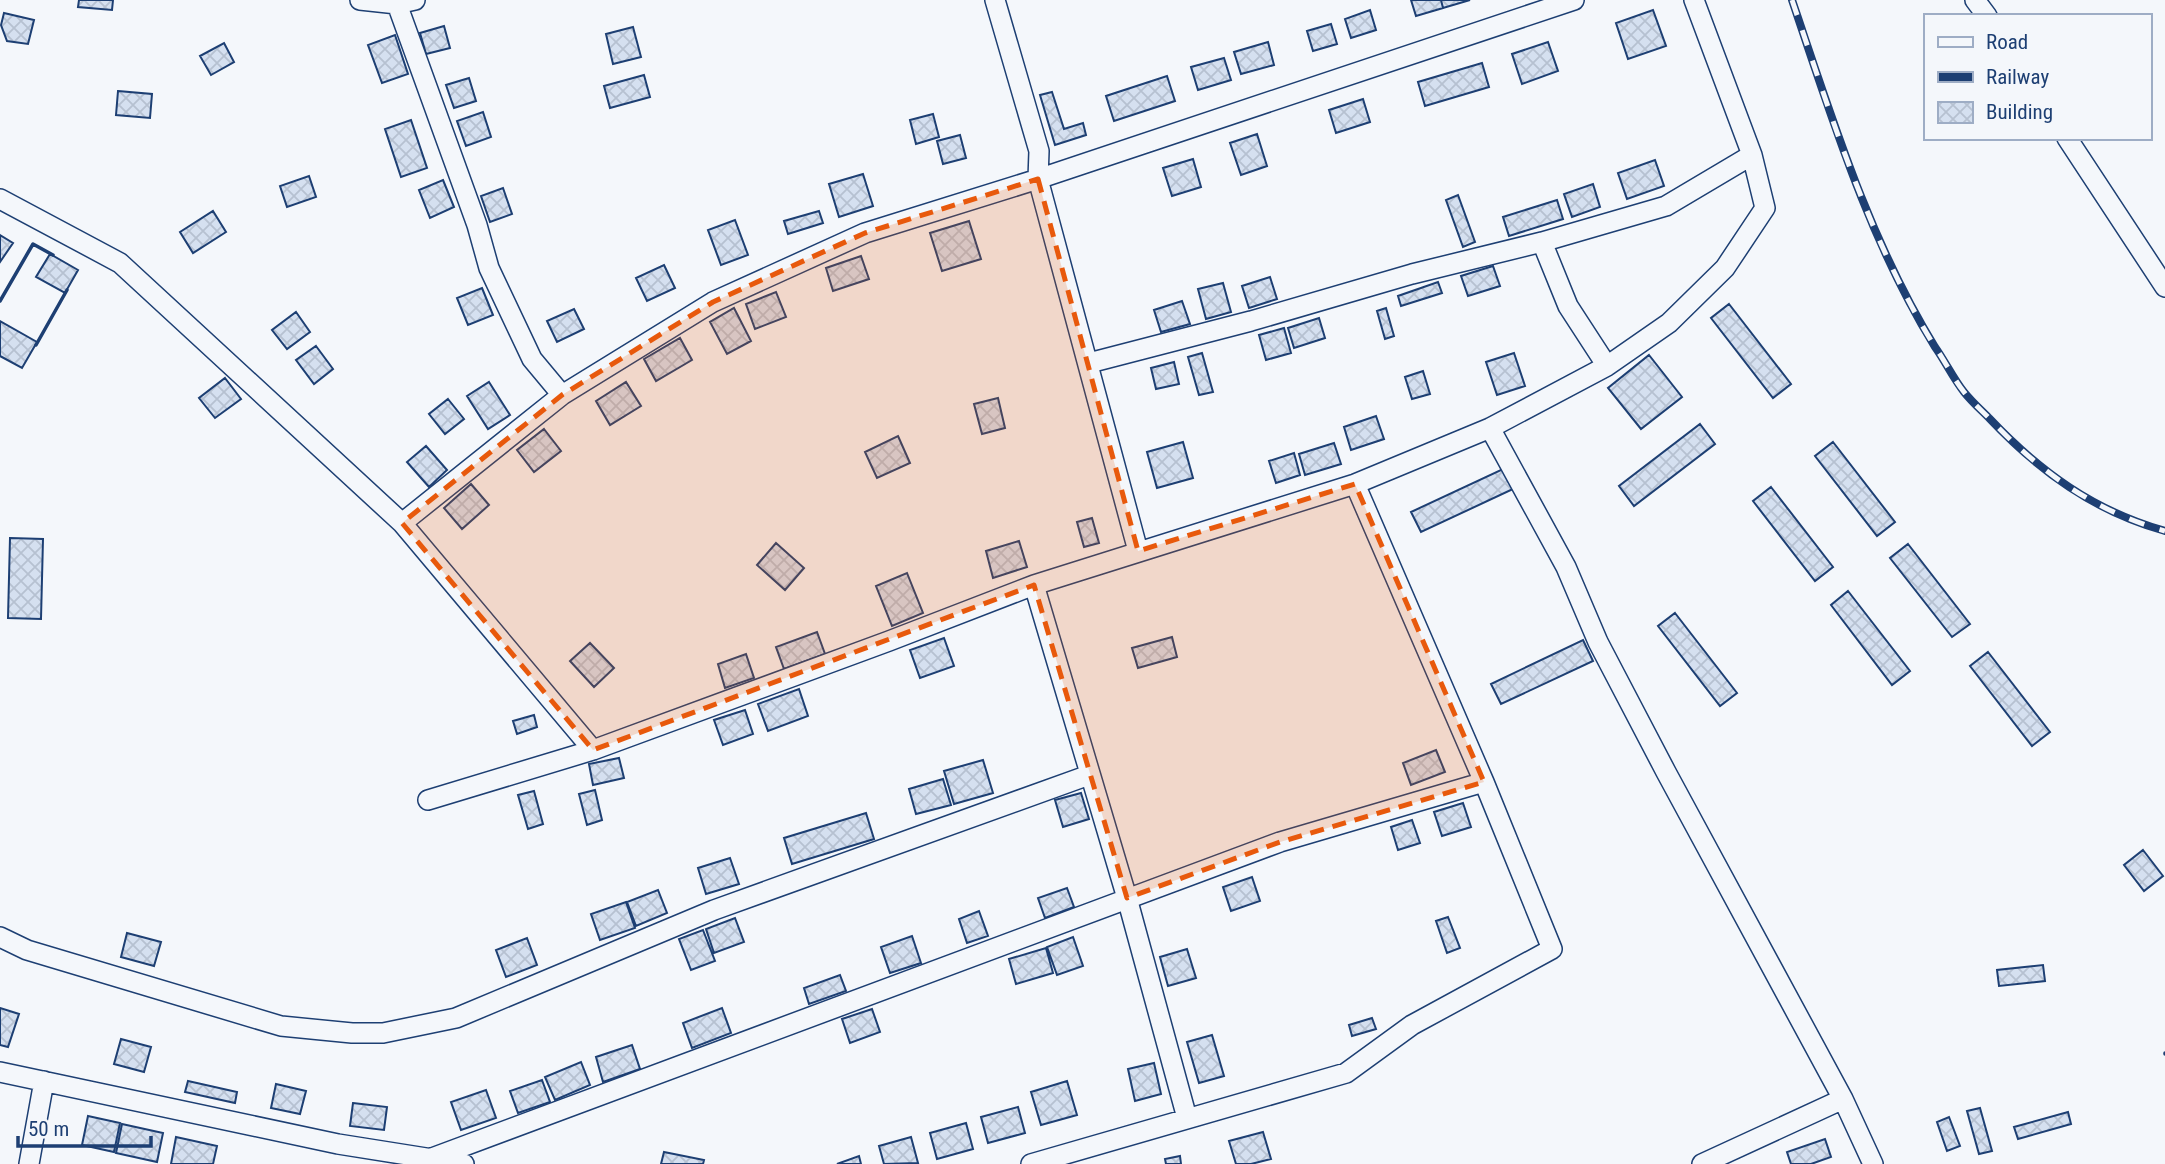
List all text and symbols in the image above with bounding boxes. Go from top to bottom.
legend [1924,14,2151,140]
text: Road [1986,30,2028,54]
text: Railway [1986,65,2049,89]
text: Building [1986,100,2053,124]
scale bar [18,1104,150,1148]
text: 50 m [28,1117,69,1141]

